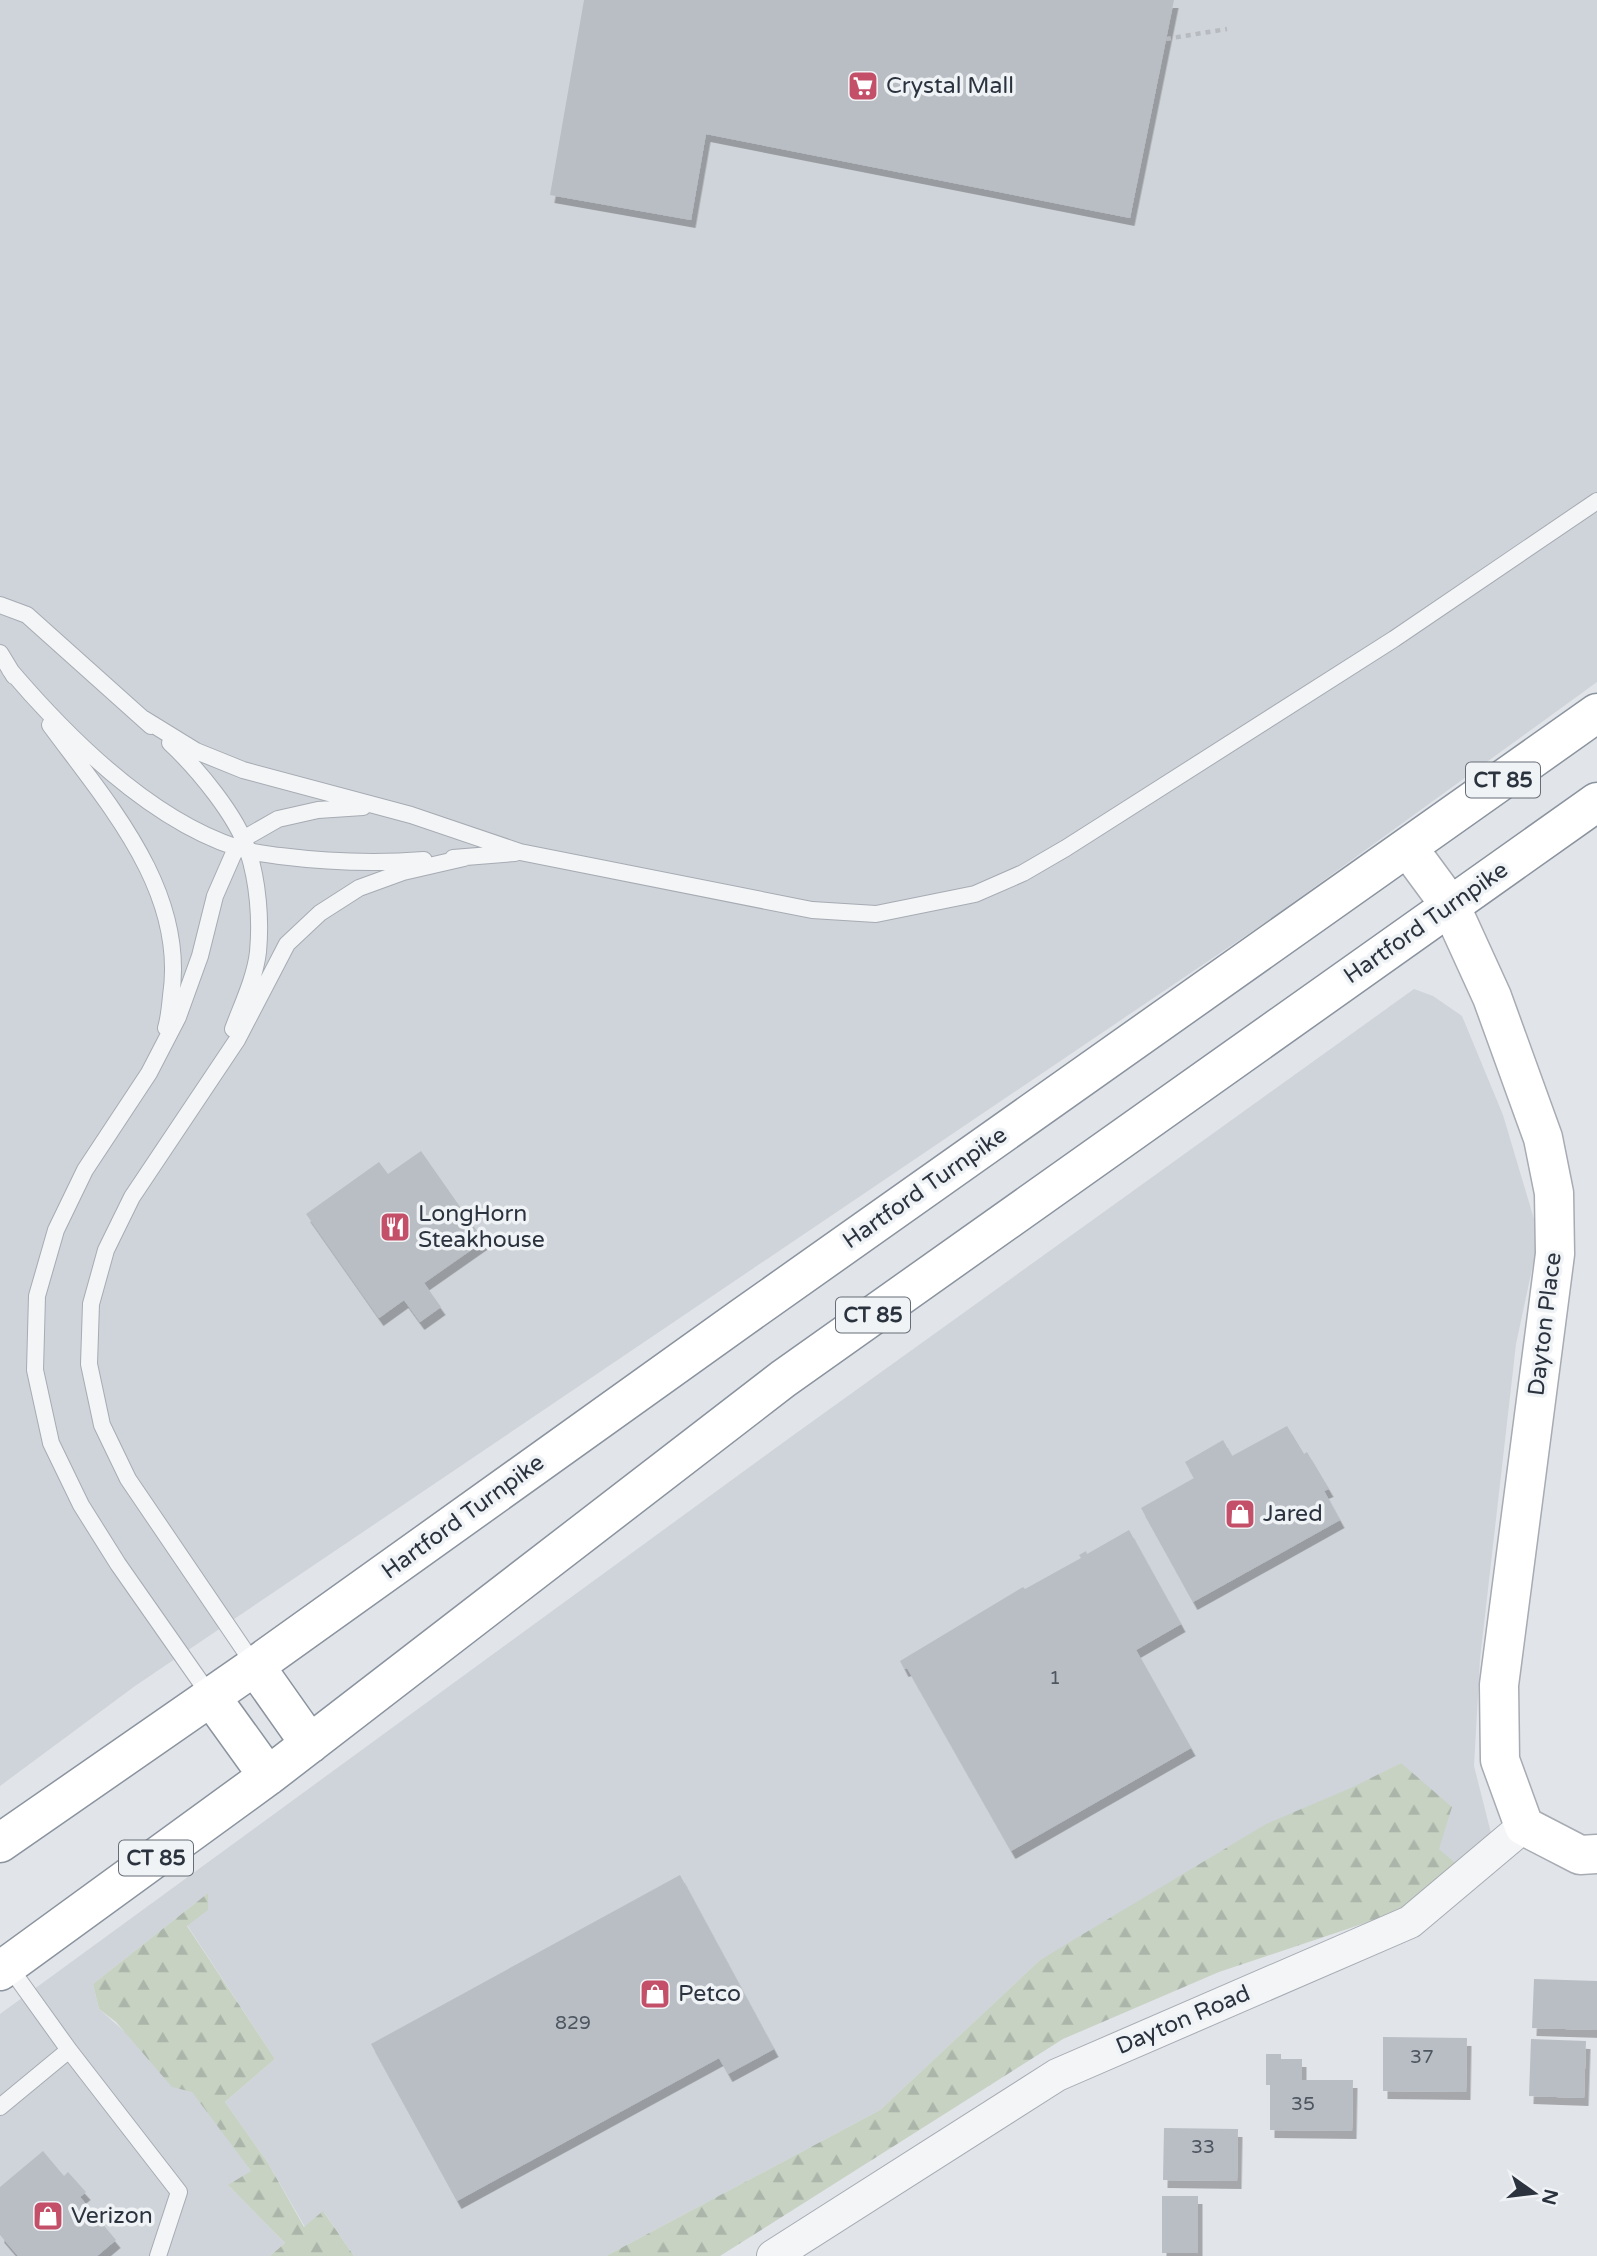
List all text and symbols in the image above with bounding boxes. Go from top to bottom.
supermarket icon: Crystal Mall [846,69,880,103]
place label: Crystal Mall [886,72,1014,100]
road number: CT 85 [1466,762,1540,798]
street label: Hartford Turnpike [1339,856,1513,990]
street label: Hartford Turnpike [838,1121,1012,1255]
place label: LongHorn Steakhouse [418,1200,545,1254]
restaurant icon: LongHorn Steakhouse [378,1210,412,1244]
street label: Dayton Place [1522,1251,1568,1397]
road number: CT 85 [836,1298,910,1332]
street label: Hartford Turnpike [376,1449,550,1585]
shop icon: Jared [1223,1497,1257,1531]
place label: Jared [1263,1500,1323,1528]
house number: 1 [1049,1667,1061,1689]
road number: CT 85 [119,1840,193,1876]
shop icon: Petco [638,1977,672,2011]
street label: Dayton Road [1112,1979,1254,2061]
place label: Petco [678,1980,741,2008]
house number: 829 [555,2012,591,2034]
house number: 37 [1410,2046,1434,2068]
house number: 35 [1291,2093,1315,2115]
house number: 33 [1191,2136,1215,2158]
north arrow [1499,2158,1569,2228]
text: N [1537,2187,1562,2207]
shop icon: Verizon [31,2199,65,2233]
place label: Verizon [71,2202,153,2230]

